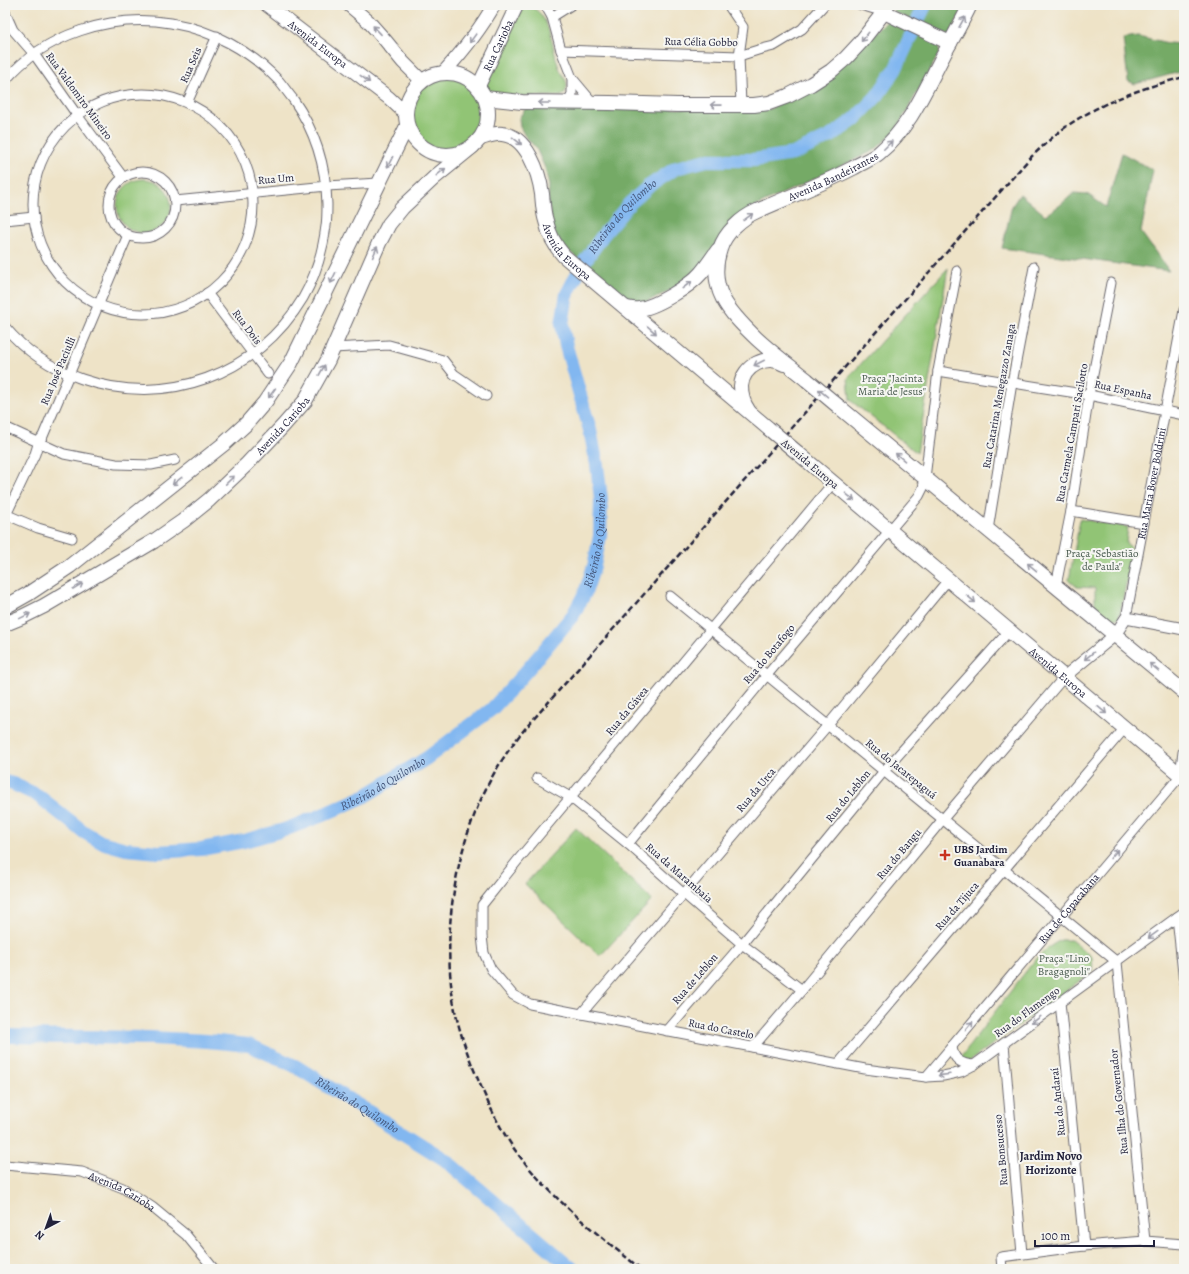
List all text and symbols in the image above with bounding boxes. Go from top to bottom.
street label: Avenida Europa [284,16,351,72]
one-way arrow [958,16,966,28]
street label: Rua Carioba [479,17,517,74]
one-way arrow [372,25,382,35]
one-way arrow [861,31,870,42]
one-way arrow [469,32,477,43]
street label: Rua Célia Gobbo [664,34,738,50]
street label: Rua Seis [176,45,206,85]
street label: Rua Valdomiro Mineiro [42,49,116,143]
one-way arrow [359,75,370,84]
one-way arrow [538,99,551,106]
one-way arrow [710,101,723,109]
one-way arrow [512,137,522,146]
one-way arrow [883,140,893,150]
street label: Avenida Bandeirantes [785,148,881,205]
one-way arrow [386,155,393,167]
one-way arrow [436,168,447,177]
street label: Rua Um [257,170,295,188]
water label: Ribeirão do Quilombo [584,175,660,257]
one-way arrow [742,213,753,221]
street label: Avenida Europa [539,221,595,284]
one-way arrow [372,246,379,258]
one-way arrow [328,272,336,284]
one-way arrow [682,281,693,289]
street label: Rua Dois [229,306,265,348]
street label: Rua Catarina Menegazzo Zanaga [979,321,1019,470]
one-way arrow [646,325,657,334]
street label: Rua José Paciulli [37,334,79,408]
one-way arrow [753,360,765,367]
street label: Rua Carmela Campari Sacilotto [1052,362,1092,504]
one-way arrow [319,365,326,377]
park label: Praça "Jacinta Maria de Jesus" [858,371,926,399]
street label: Rua Espanha [1093,377,1154,404]
one-way arrow [268,387,276,398]
one-way arrow [817,389,828,398]
street label: Avenida Carioba [251,393,314,459]
street label: Rua Maria Bover Boldrini [1133,426,1169,541]
street label: Avenida Europa [777,435,843,493]
one-way arrow [894,453,905,461]
one-way arrow [225,475,235,485]
one-way arrow [171,477,182,485]
water label: Ribeirão do Quilombo [579,492,609,590]
one-way arrow [845,493,855,502]
park label: Praça "Sebastião de Paula" [1065,546,1139,574]
one-way arrow [1027,562,1038,571]
one-way arrow [72,581,84,589]
one-way arrow [965,594,976,603]
one-way arrow [19,611,31,619]
street label: Rua do Botafogo [740,621,799,687]
street label: Avenida Europa [1026,643,1091,701]
one-way arrow [1084,652,1095,660]
one-way arrow [1149,663,1159,672]
street label: Rua da Gávea [602,683,653,739]
one-way arrow [1097,705,1108,714]
street label: Rua do Jacarepaguá [862,736,941,803]
water label: Ribeirão do Quilombo [338,753,429,814]
street label: Rua da Urca [733,764,780,815]
street label: Rua do Leblon [822,767,874,825]
street label: Rua do Bangu [873,825,925,883]
street label: Rua da Marambaia [642,840,716,907]
place label: UBS Jardim Guanabara [954,842,1007,870]
marker: UBS Jardim Guanabara [939,849,951,861]
one-way arrow [1109,850,1118,860]
street label: Rua de Copacabana [1035,869,1103,946]
street label: Rua da Tijuca [932,878,983,934]
one-way arrow [1147,931,1158,939]
street label: Rua de Leblon [669,950,721,1008]
park label: Praça "Lino Bragagnoli" [1038,951,1090,979]
street label: Rua do Flamengo [991,983,1063,1041]
street label: Rua do Castelo [687,1015,756,1043]
one-way arrow [1031,1016,1042,1024]
one-way arrow [965,1020,974,1031]
street label: Rua Ilha do Governador [1106,1048,1132,1156]
street label: Rua do Andaraí [1047,1067,1069,1137]
one-way arrow [937,1072,950,1079]
water label: Ribeirão do Quilombo [312,1073,402,1137]
street label: Rua Bonsucesso [990,1113,1012,1186]
district label: Jardim Novo Horizonte [1020,1148,1082,1178]
street label: Avenida Carioba [86,1167,160,1215]
north arrow [26,1208,66,1248]
scale bar [1035,1222,1154,1248]
text: N [32,1227,48,1243]
text: 100 m [1041,1228,1070,1244]

